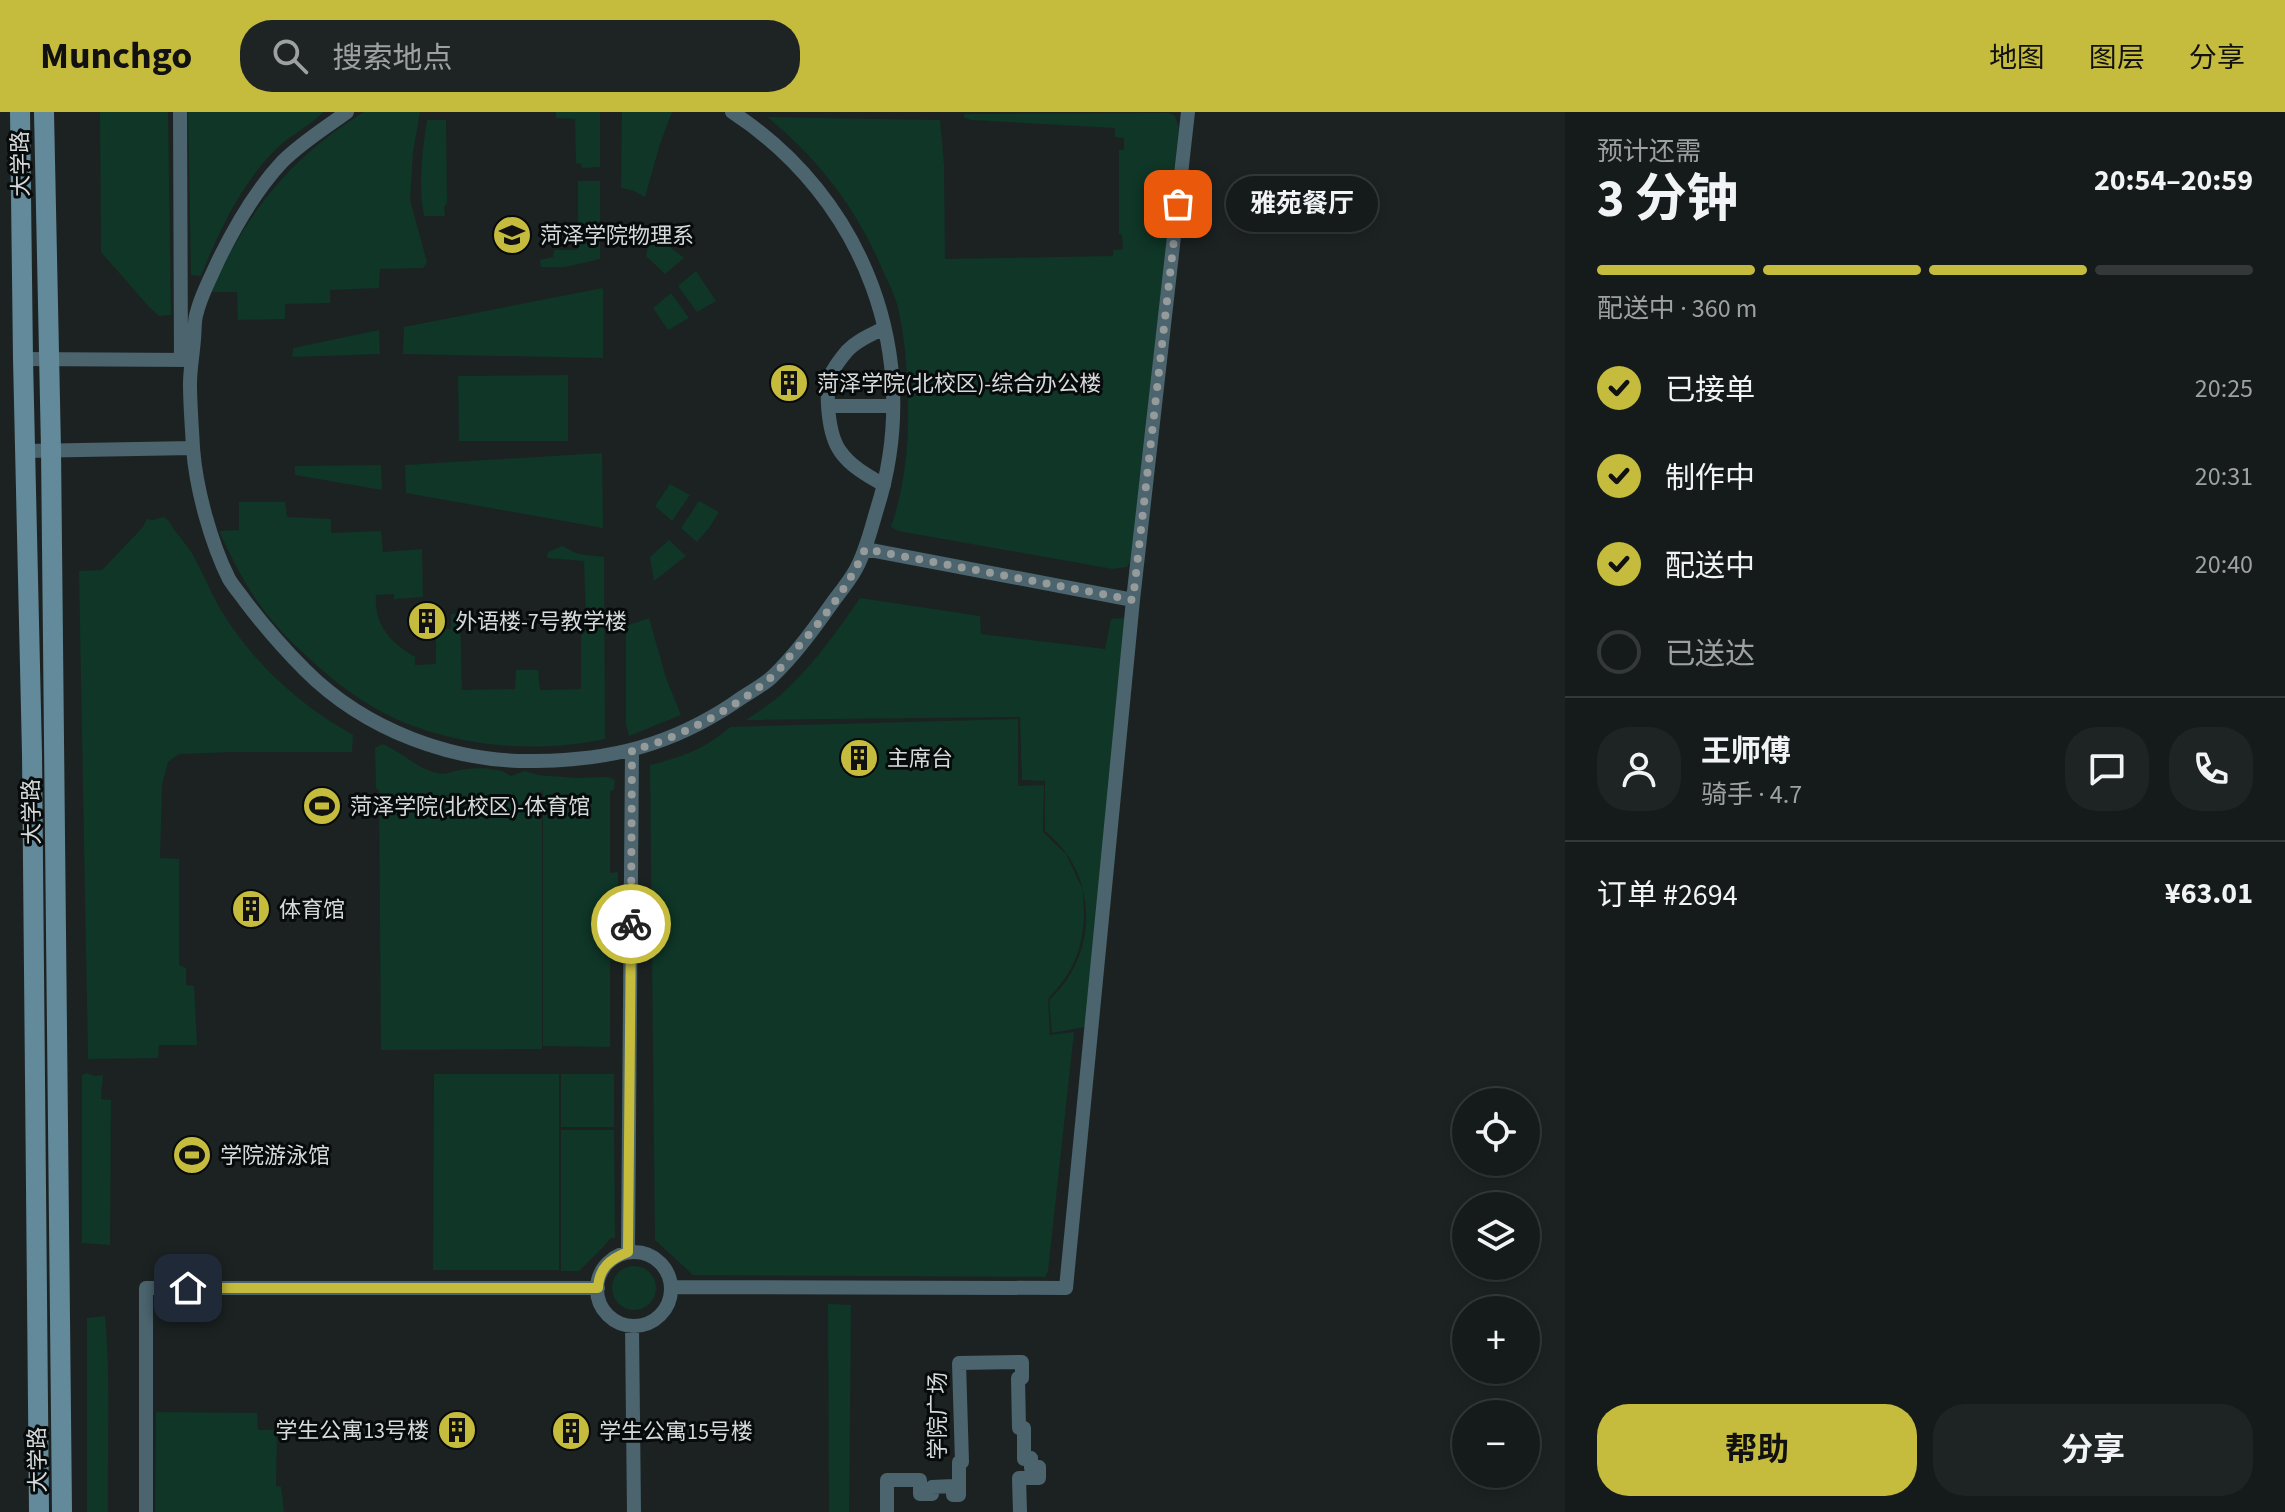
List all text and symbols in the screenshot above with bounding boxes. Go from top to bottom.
search box [240,20,800,92]
text: Munchgo [40,29,192,83]
icon: search [268,34,312,78]
text: 搜索地点 [332,37,452,80]
text: 地图 [1989,38,2045,78]
text: 图层 [2089,38,2145,78]
text: 分享 [2189,38,2245,78]
street label: 大学路 [4,131,38,197]
text: 预计还需 [1597,133,1701,170]
text: 20:54–20:59 [2094,159,2253,202]
text: 3 分钟 [1597,163,1739,237]
pin [1144,170,1212,238]
callout: 雅苑餐厅 [1226,176,1378,232]
icon: bag [1156,182,1200,226]
text: 雅苑餐厅 [1250,185,1354,222]
school or university icon: 菏泽学院物理系 [491,214,533,256]
place label: 菏泽学院物理系 [540,220,694,252]
text: 配送中 · 360 m [1597,290,1757,327]
building icon: 菏泽学院(北校区)-综合办公楼 [768,362,810,404]
icon: check [1597,366,1641,410]
place label: 菏泽学院(北校区)-综合办公楼 [817,368,1101,400]
text: 已接单 [1665,369,1755,412]
text: 20:25 [2195,370,2253,407]
icon: check [1597,454,1641,498]
text: 制作中 [1665,457,1755,500]
text: 20:31 [2195,458,2253,495]
icon: check [1597,542,1641,586]
text: 配送中 [1665,545,1755,588]
text: 20:40 [2195,546,2253,583]
building icon: 外语楼-7号教学楼 [406,600,448,642]
place label: 外语楼-7号教学楼 [455,606,627,638]
text: 已送达 [1665,633,1755,676]
button: person [1597,727,1681,811]
button: chat [2065,727,2149,811]
button: phone [2169,727,2253,811]
text: 王师傅 [1701,730,1791,773]
building icon: 主席台 [838,737,880,779]
place label: 主席台 [887,743,953,775]
text: 骑手 · 4.7 [1701,776,1802,813]
street label: 大学路 [15,779,49,845]
sports icon: 菏泽学院(北校区)-体育馆 [301,785,343,827]
place label: 菏泽学院(北校区)-体育馆 [350,791,590,823]
text: ¥63.01 [2165,872,2253,915]
text: 订单 #2694 [1597,874,1738,917]
courier [591,884,671,964]
building icon: 体育馆 [230,888,272,930]
place label: 体育馆 [279,894,345,926]
icon: bike [609,902,653,946]
map controls [1452,1088,1540,1488]
button: locate [1452,1088,1540,1176]
sports icon: 学院游泳馆 [171,1134,213,1176]
place label: 学院游泳馆 [220,1140,330,1172]
button: layers [1452,1192,1540,1280]
pin [154,1254,222,1322]
icon: home [166,1266,210,1310]
button: + [1452,1296,1540,1384]
street label: 学院广场 [922,1372,954,1460]
button: − [1452,1400,1540,1488]
button: 帮助 [1597,1404,1917,1496]
button: 分享 [1933,1404,2253,1496]
building icon: 学生公寓13号楼 [436,1409,478,1451]
building icon: 学生公寓15号楼 [550,1410,592,1452]
place label: 学生公寓13号楼 [275,1415,429,1447]
place label: 学生公寓15号楼 [599,1416,753,1448]
street label: 大学路 [21,1427,55,1493]

